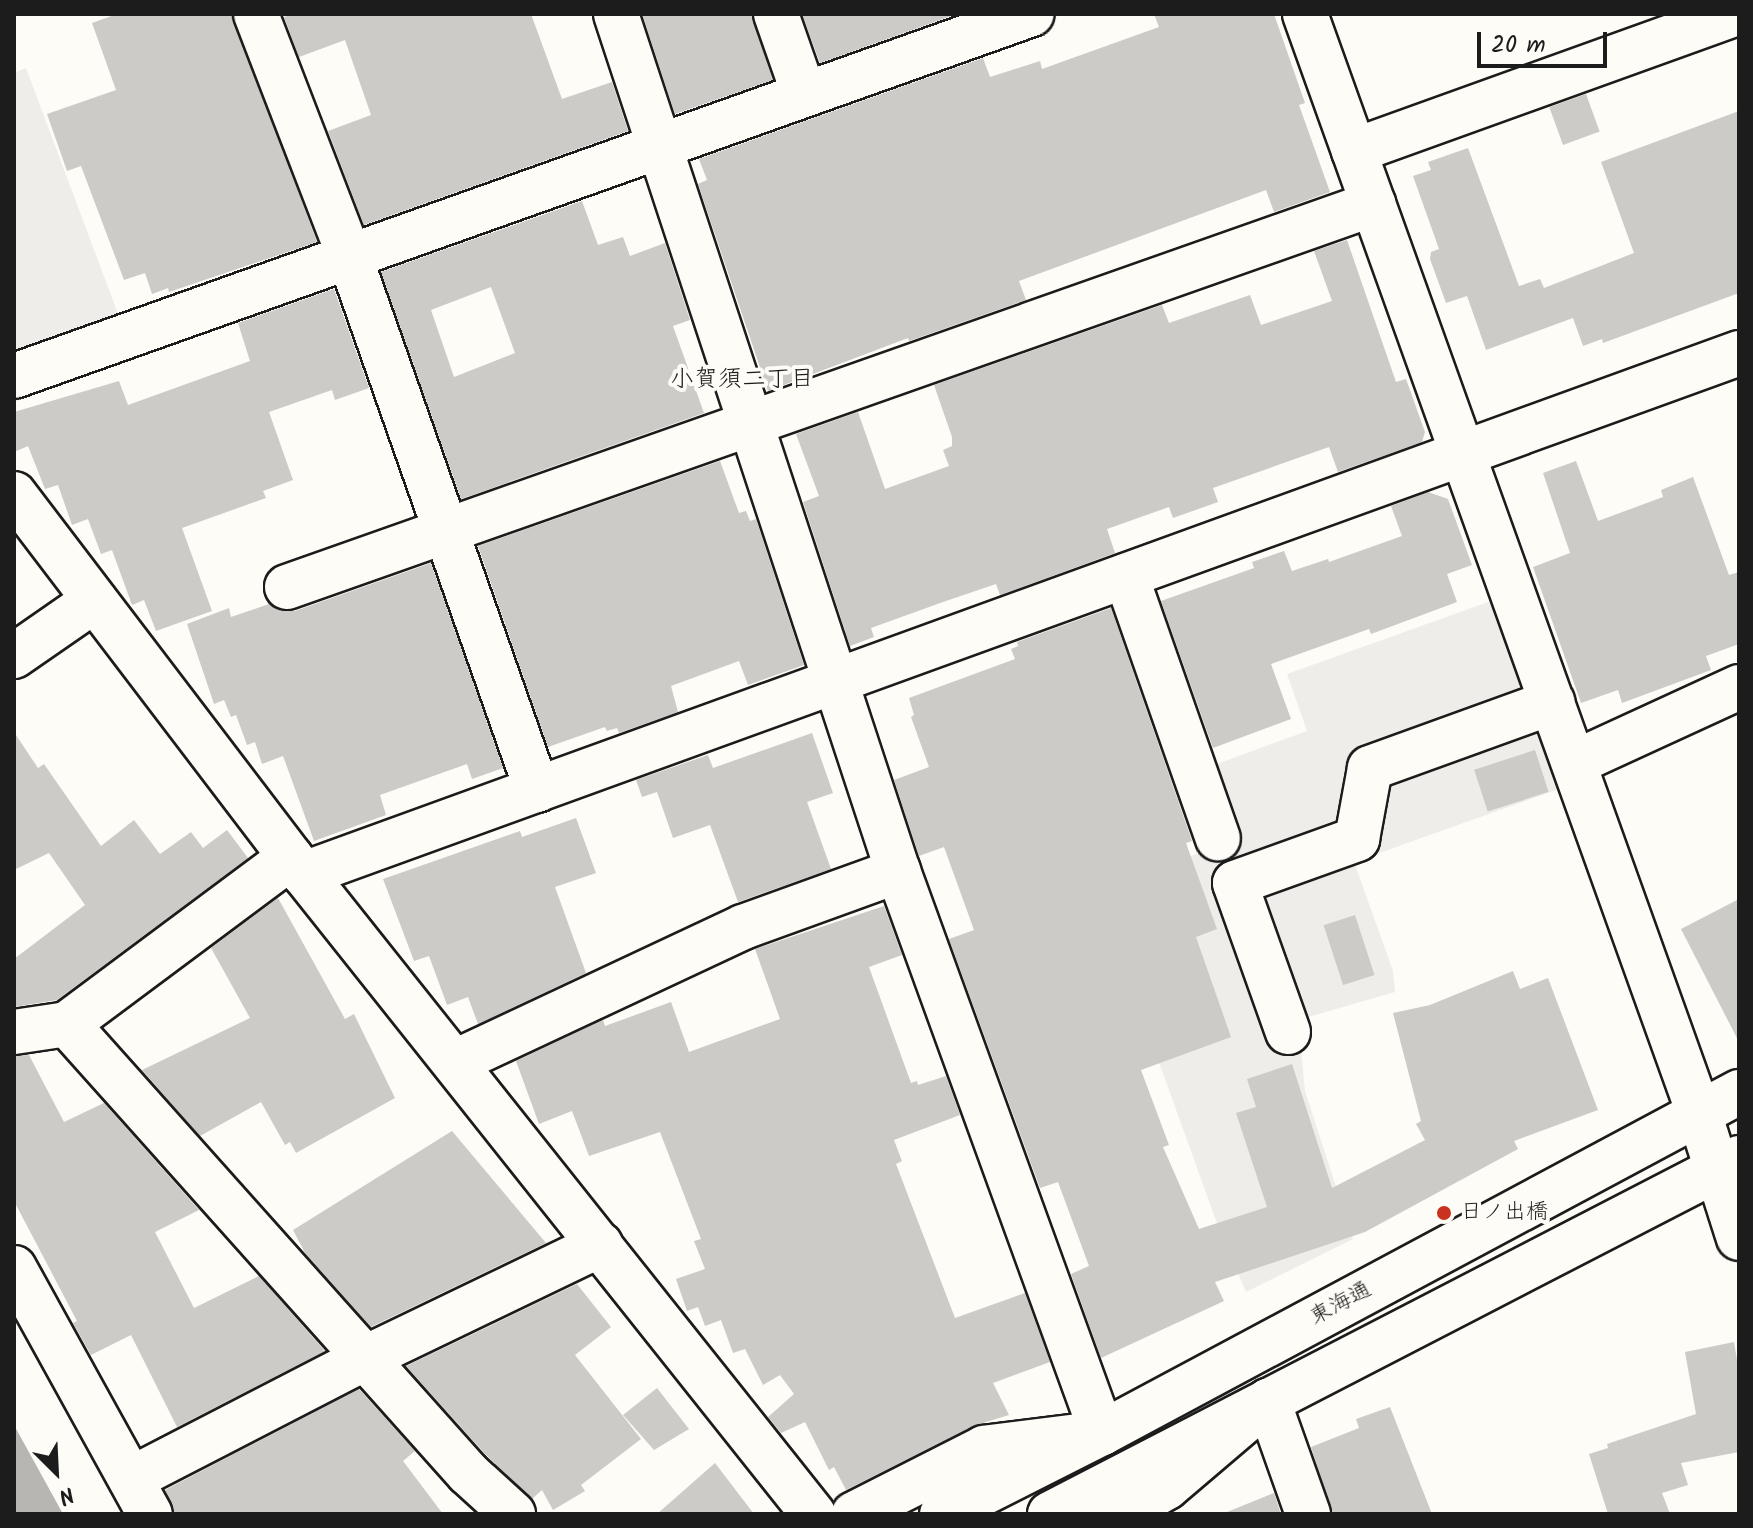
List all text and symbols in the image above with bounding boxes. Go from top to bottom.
scale bar [1481,16,1611,66]
text: 20 m [1491,26,1546,65]
district label: 小賀須二丁目 [670,366,814,394]
place label: 日ノ出橋 [1460,1200,1548,1226]
marker: 日ノ出橋 [1435,1204,1453,1222]
street label: 東海通 [1306,1277,1376,1331]
north arrow [16,1432,96,1512]
text: N [53,1476,79,1513]

